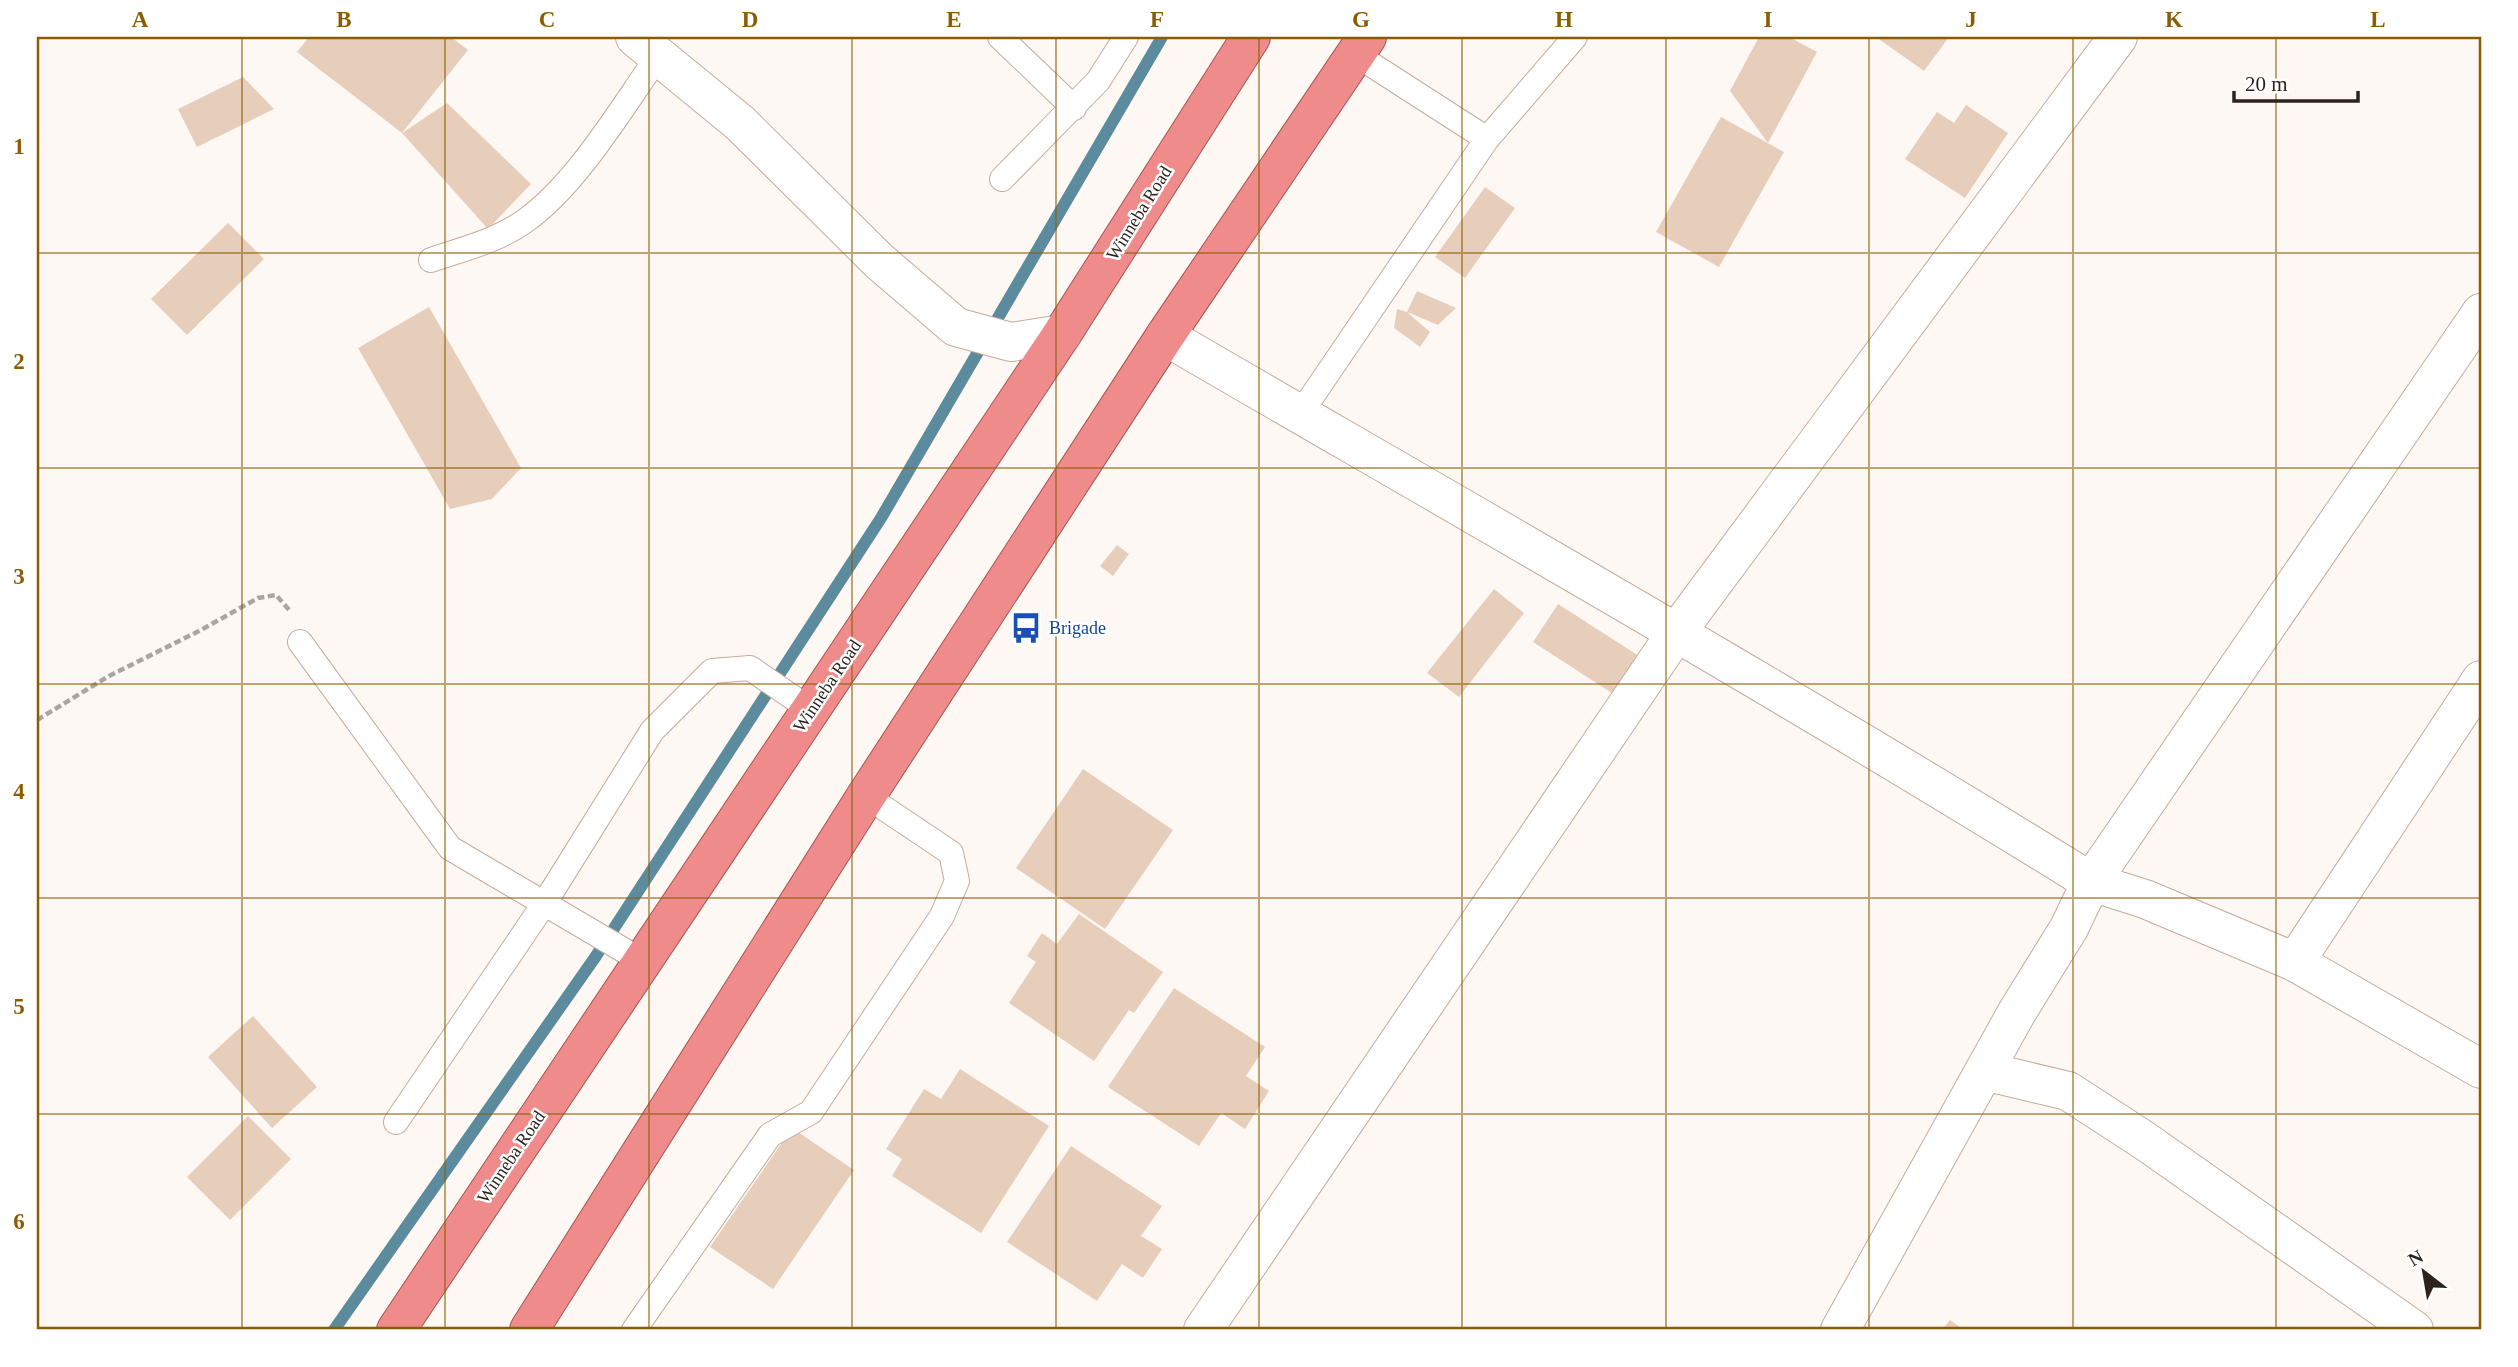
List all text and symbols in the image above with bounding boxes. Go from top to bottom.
text: A [132,7,149,32]
text: B [336,7,352,32]
text: C [539,7,555,32]
text: D [742,7,758,32]
text: E [946,7,962,32]
text: F [1150,7,1164,32]
text: G [1352,7,1370,32]
text: H [1555,7,1573,32]
text: I [1764,7,1773,32]
text: J [1965,7,1977,32]
text: K [2165,7,2183,32]
text: L [2370,7,2386,32]
scale bar [2234,60,2359,104]
text: 20 m [2245,72,2288,96]
text: 1 [13,134,25,159]
street label: Winneba Road [1102,162,1176,264]
text: 2 [13,349,25,374]
text: 3 [13,564,25,589]
bus stop icon: Brigade [1009,611,1043,645]
place label: Brigade [1049,618,1106,638]
street label: Winneba Road [789,636,865,736]
text: 4 [13,779,25,804]
text: 5 [13,994,25,1019]
street label: Winneba Road [473,1107,549,1207]
text: 6 [13,1209,25,1234]
north arrow [2388,1238,2458,1308]
text: N [2404,1245,2427,1270]

